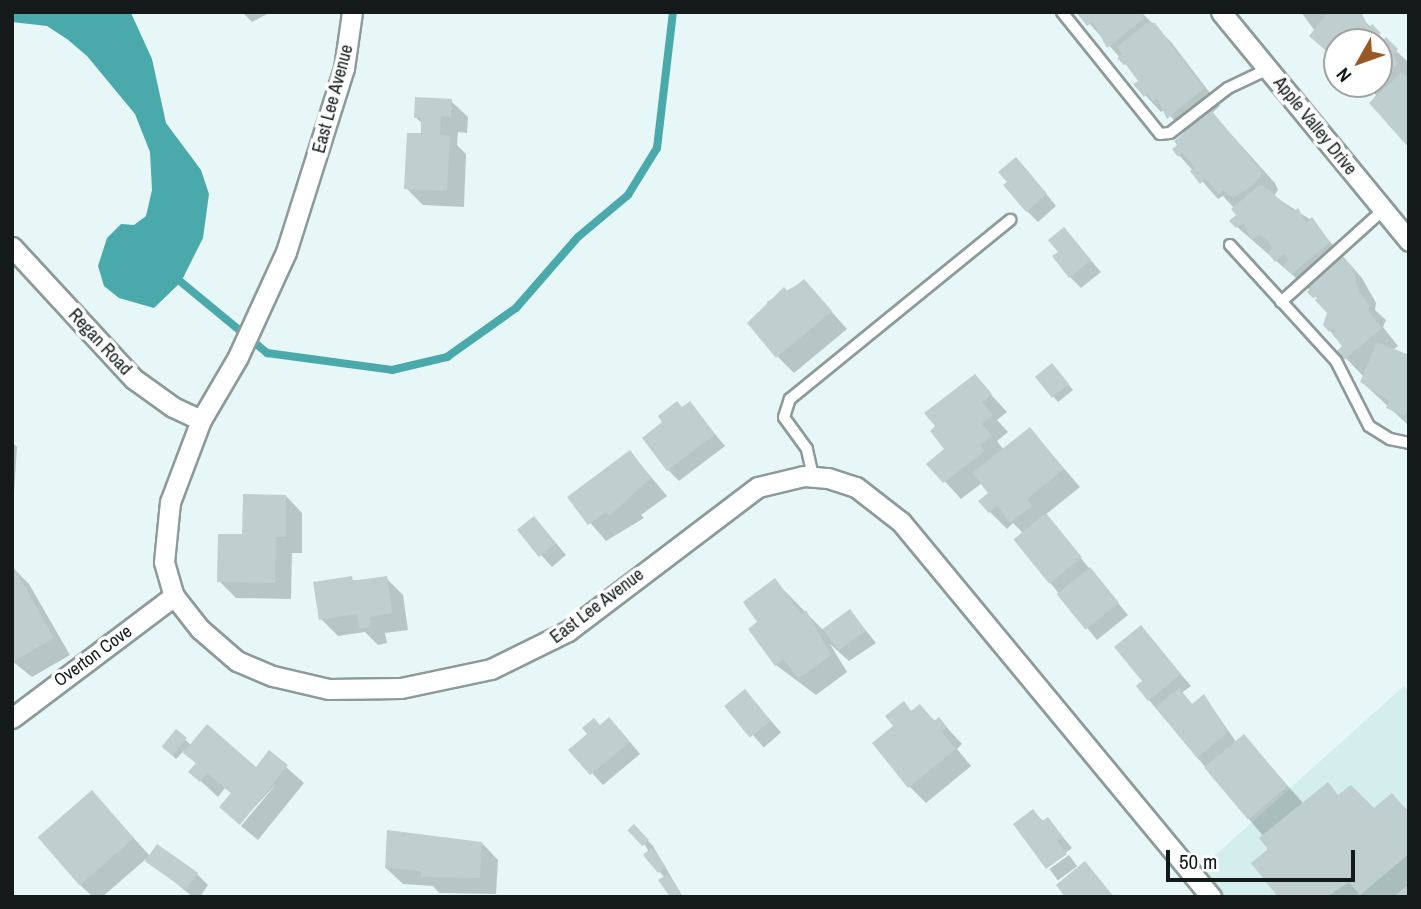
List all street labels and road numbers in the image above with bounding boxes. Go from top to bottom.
street label: East Lee Avenue [308,42,358,156]
street label: Apple Valley Drive [1269,72,1361,180]
street label: Regan Road [64,304,136,380]
street label: East Lee Avenue [546,564,648,648]
street label: Overton Cove [50,621,136,691]

